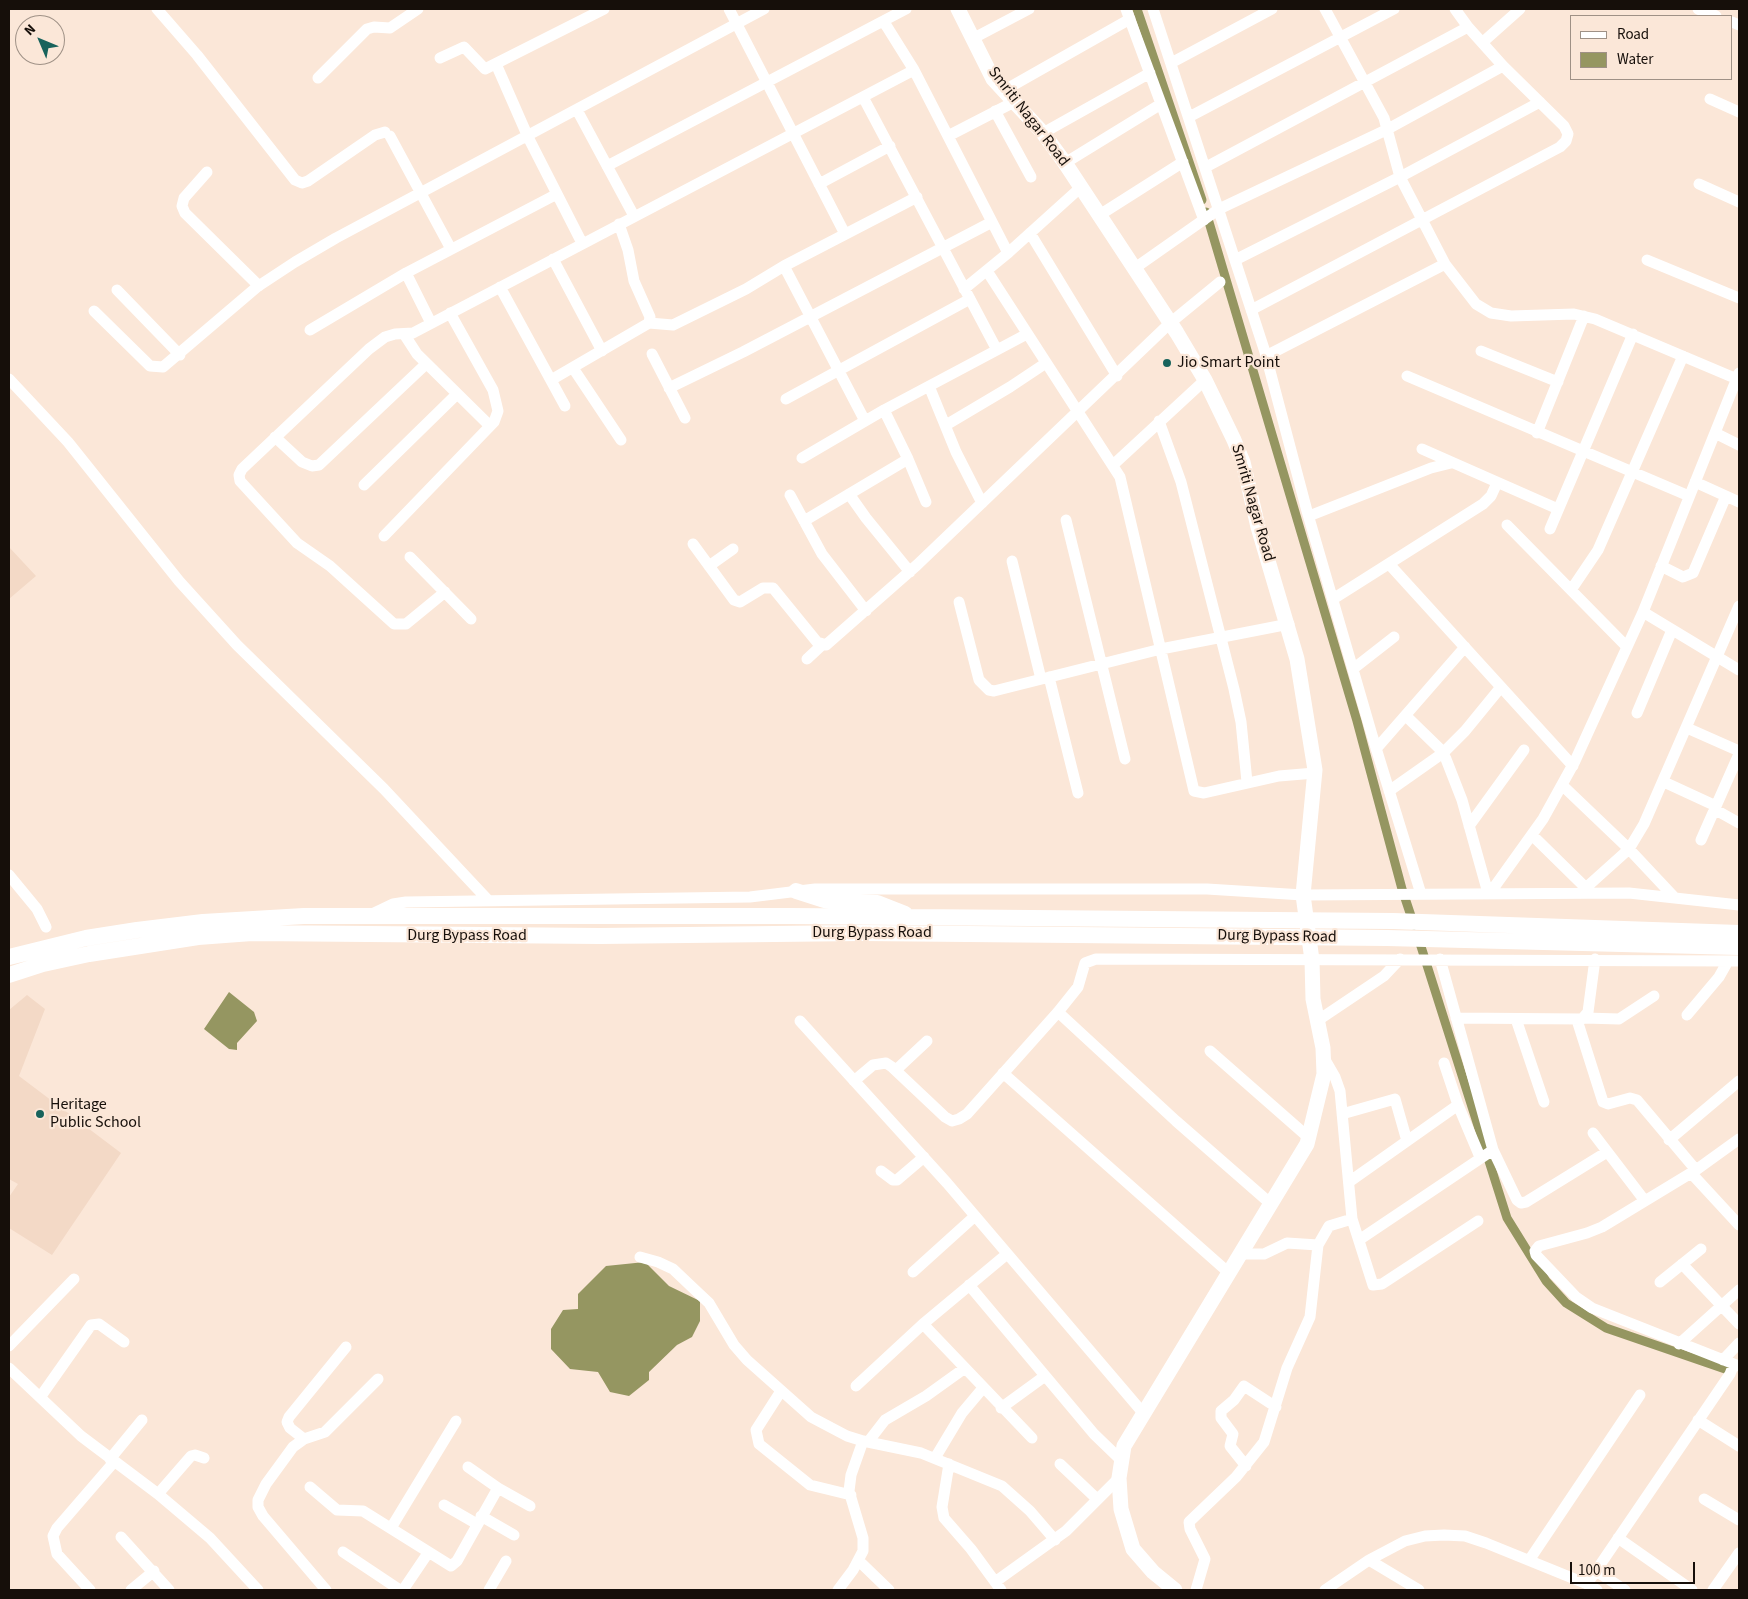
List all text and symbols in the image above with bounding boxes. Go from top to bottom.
north arrow [15,15,65,65]
legend [1570,15,1733,80]
text: N [20,20,40,40]
text: Road [1617,24,1649,45]
text: Water [1617,49,1653,70]
street label: Smriti Nagar Road [983,63,1073,171]
place label: Jio Smart Point [1177,353,1280,373]
marker: Jio Smart Point [1161,357,1173,369]
street label: Smriti Nagar Road [1226,442,1278,564]
street label: Durg Bypass Road [812,923,932,943]
street label: Durg Bypass Road [407,926,527,946]
street label: Durg Bypass Road [1217,926,1337,948]
place label: Heritage Public School [50,1095,141,1133]
marker: Heritage Public School [34,1108,46,1120]
scale bar [1573,1552,1698,1584]
text: 100 m [1578,1560,1616,1581]

